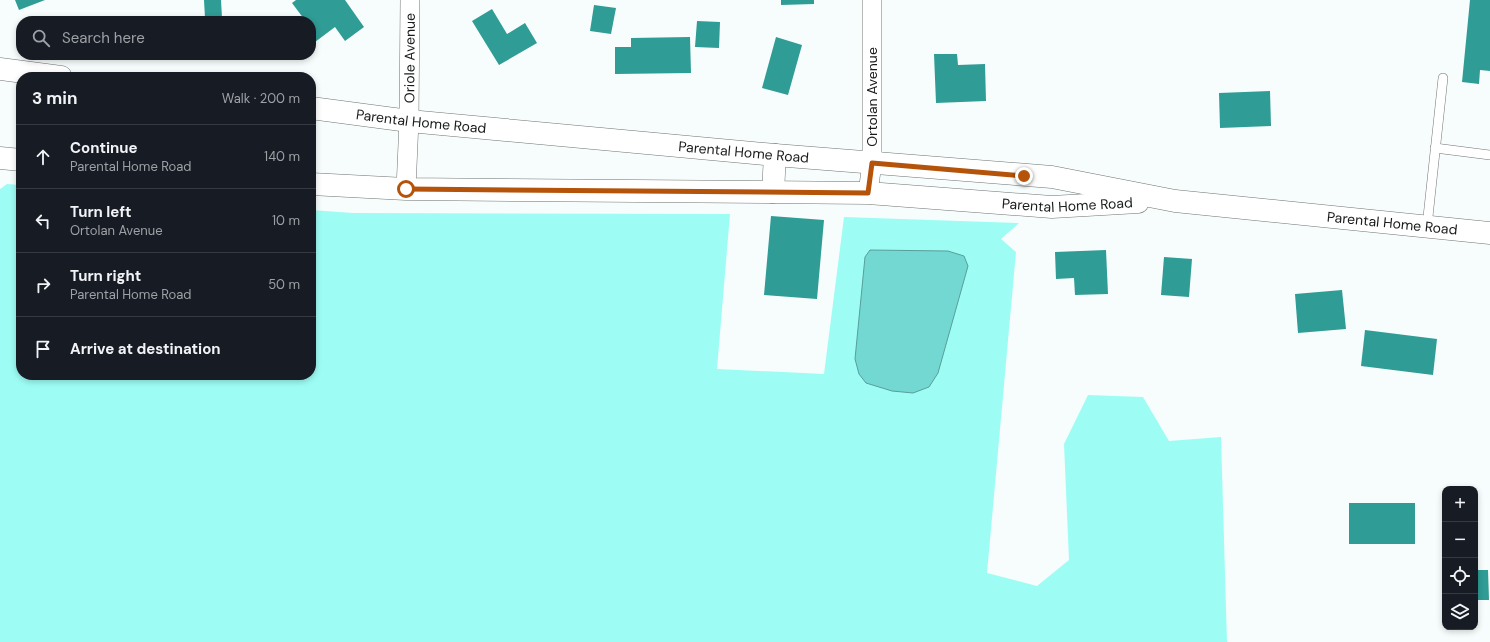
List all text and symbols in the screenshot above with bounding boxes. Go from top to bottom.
street label: Oriole Avenue [400,13,419,103]
search box [16,16,316,60]
icon: search [30,27,52,49]
text: Search here [62,28,145,48]
street label: Ortolan Avenue [863,47,881,147]
text: 3 min [32,87,77,109]
text: Walk · 200 m [222,90,300,107]
street label: Parental Home Road [355,105,487,137]
street label: Parental Home Road [678,137,810,167]
text: Continue [70,138,138,158]
icon: ahead [32,146,54,168]
text: 140 m [264,148,300,165]
text: Parental Home Road [70,158,192,175]
route end [1015,167,1033,185]
route start [397,180,415,198]
street label: Parental Home Road [1001,193,1133,216]
text: Turn left [70,202,131,222]
street label: Parental Home Road [1326,207,1458,239]
icon: left [32,210,54,232]
text: 10 m [272,212,300,229]
text: Ortolan Avenue [70,222,163,239]
text: Turn right [70,266,141,286]
icon: right [32,274,54,296]
text: 50 m [268,276,300,293]
text: Parental Home Road [70,286,192,303]
icon: arrive [32,338,54,360]
text: Arrive at destination [70,339,221,359]
map controls [1442,486,1478,630]
button: + [1442,486,1478,522]
button: − [1442,522,1478,558]
button: locate [1442,558,1478,594]
button: layers [1442,594,1478,630]

